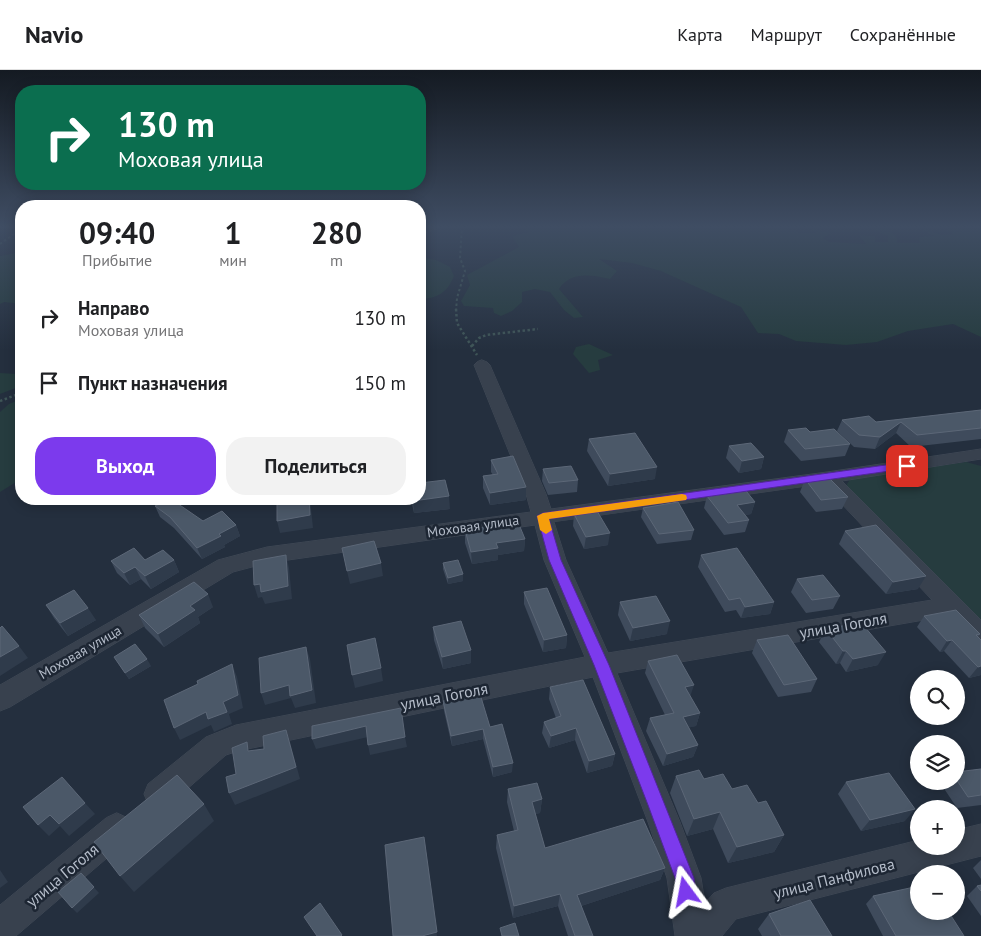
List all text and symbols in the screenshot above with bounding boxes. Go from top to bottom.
text: Navio [25,19,83,50]
text: Карта [677,23,723,46]
text: Маршрут [751,23,822,46]
text: Сохранённые [850,23,956,46]
text: 130 m [118,101,215,147]
icon: right [35,105,100,170]
text: Моховая улица [118,145,264,173]
text: 09:40 [79,213,155,252]
text: 1 [225,213,242,252]
text: 280 [311,213,362,252]
text: Прибытие [82,250,152,270]
text: мин [219,250,247,270]
text: m [330,250,343,270]
text: Направо [78,296,149,320]
icon: right [35,304,63,332]
text: 130 m [354,306,406,330]
text: Моховая улица [78,320,184,340]
icon: arrive [35,369,63,397]
text: Пункт назначения [78,371,228,395]
text: 150 m [354,371,406,395]
button: Выход [35,437,216,495]
button: Поделиться [226,437,406,495]
pin [886,445,928,487]
icon: arrive [893,452,921,480]
street label: Моховая улица [426,511,520,541]
street label: улица Гоголя [798,607,888,643]
street label: Моховая улица [35,621,125,683]
map controls [910,670,965,920]
button: search [910,670,965,725]
street label: улица Гоголя [399,678,489,714]
button: layers [910,735,965,790]
button: + [910,800,965,855]
street label: улица Гоголя [22,839,102,911]
street label: улица Панфилова [771,853,897,903]
position arrow [659,865,711,917]
button: − [910,865,965,920]

